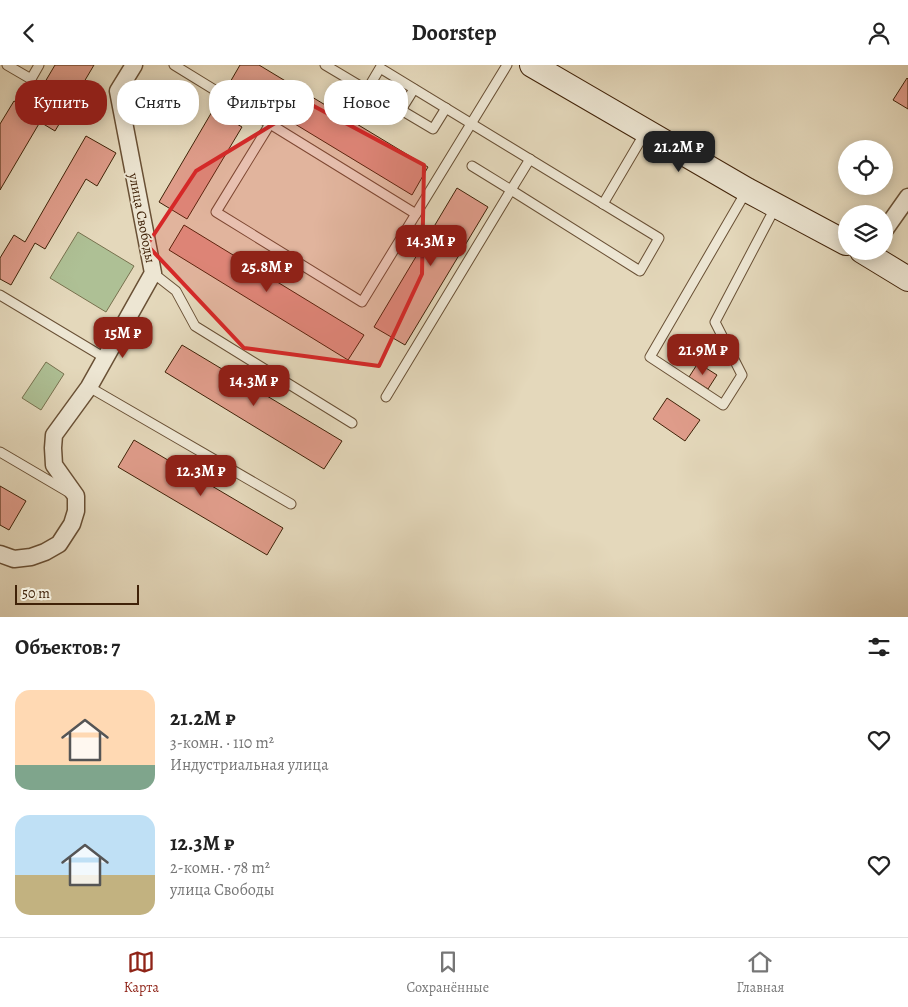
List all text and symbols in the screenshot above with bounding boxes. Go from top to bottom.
text: Doorstep [411,18,497,48]
icon: back [15,19,43,47]
icon: person [865,19,893,47]
chip: Купить [15,80,107,125]
chip: Снять [117,80,199,125]
chip: Фильтры [209,80,314,125]
chip: Новое [324,80,408,125]
pin: 21.2M ₽ [633,131,725,173]
text: 21.2M ₽ [654,136,704,158]
map controls [838,140,893,260]
button: locate [838,140,893,195]
street label: улица Свободы [124,170,160,265]
button: layers [838,205,893,260]
pin: 14.3M ₽ [385,225,477,267]
text: 14.3M ₽ [407,230,455,252]
pin: 25.8M ₽ [221,251,313,293]
text: 25.8M ₽ [241,256,293,278]
pin: 15M ₽ [88,317,158,359]
text: 15M ₽ [105,322,141,344]
pin: 21.9M ₽ [657,333,749,376]
text: 21.9M ₽ [678,339,728,361]
pin: 14.3M ₽ [208,365,300,407]
text: 14.3M ₽ [230,370,278,392]
pin: 12.3M ₽ [155,455,247,497]
text: 12.3M ₽ [176,460,226,482]
scale bar [15,582,139,605]
text: 50 m [22,584,50,603]
text: Объектов: 7 [15,633,120,661]
icon: filters [865,633,893,661]
text: 21.2M ₽ [170,704,236,732]
icon: home [55,710,115,770]
icon: heart [865,726,893,754]
text: 3-комн. · 110 m² [170,732,274,754]
text: Индустриальная улица [170,754,329,776]
text: 12.3M ₽ [170,829,234,857]
icon: home [55,835,115,895]
icon: heart [865,851,893,879]
text: 2-комн. · 78 m² [170,857,270,879]
text: улица Свободы [170,879,274,901]
tab: Карта [124,948,159,997]
tab: Сохранённые [407,948,489,997]
tab: Главная [737,948,784,997]

